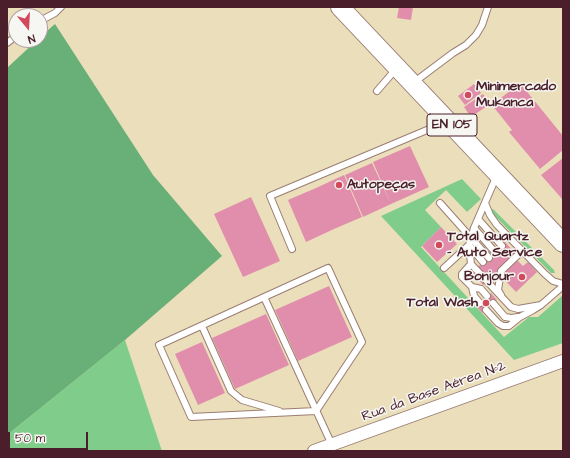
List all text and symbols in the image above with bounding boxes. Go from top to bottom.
north arrow [8,8,48,48]
text: N [26,31,37,47]
place label: Minimercado Mukanca [476,79,556,112]
marker: Minimercado Mukanca [463,90,473,100]
road number: EN 105 [427,114,477,136]
place label: Autopeças [347,177,415,193]
marker: Autopeças [334,180,344,190]
place label: Total Quartz - Auto Service [447,229,542,262]
marker: Total Quartz - Auto Service [434,240,444,250]
place label: Bonjour [464,269,514,285]
marker: Bonjour [517,272,527,282]
place label: Total Wash [407,295,478,311]
marker: Total Wash [481,298,491,308]
street label: Rua da Base Aérea Nº2 [360,358,508,426]
scale bar [10,424,90,450]
text: 50 m [15,430,45,447]

